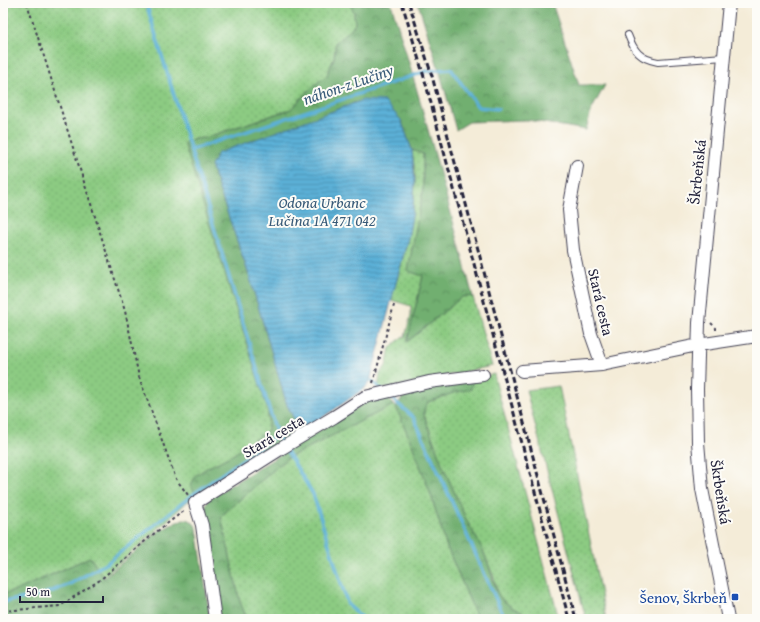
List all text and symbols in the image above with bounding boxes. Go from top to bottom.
water label: náhon-z Lučiny [300,57,397,111]
street label: Škrbeňská [683,139,711,205]
water label: Odona Urbanc Lučina 1A 471 042 [267,190,376,232]
street label: Stará cesta [583,266,619,338]
street label: Stará cesta [238,409,308,463]
street label: Škrbeňská [706,458,736,526]
scale bar [20,578,103,604]
text: 50 m [26,583,50,600]
place label: Šenov, Škrbeň [640,587,728,608]
marker: Šenov, Škrbeň [730,592,740,602]

